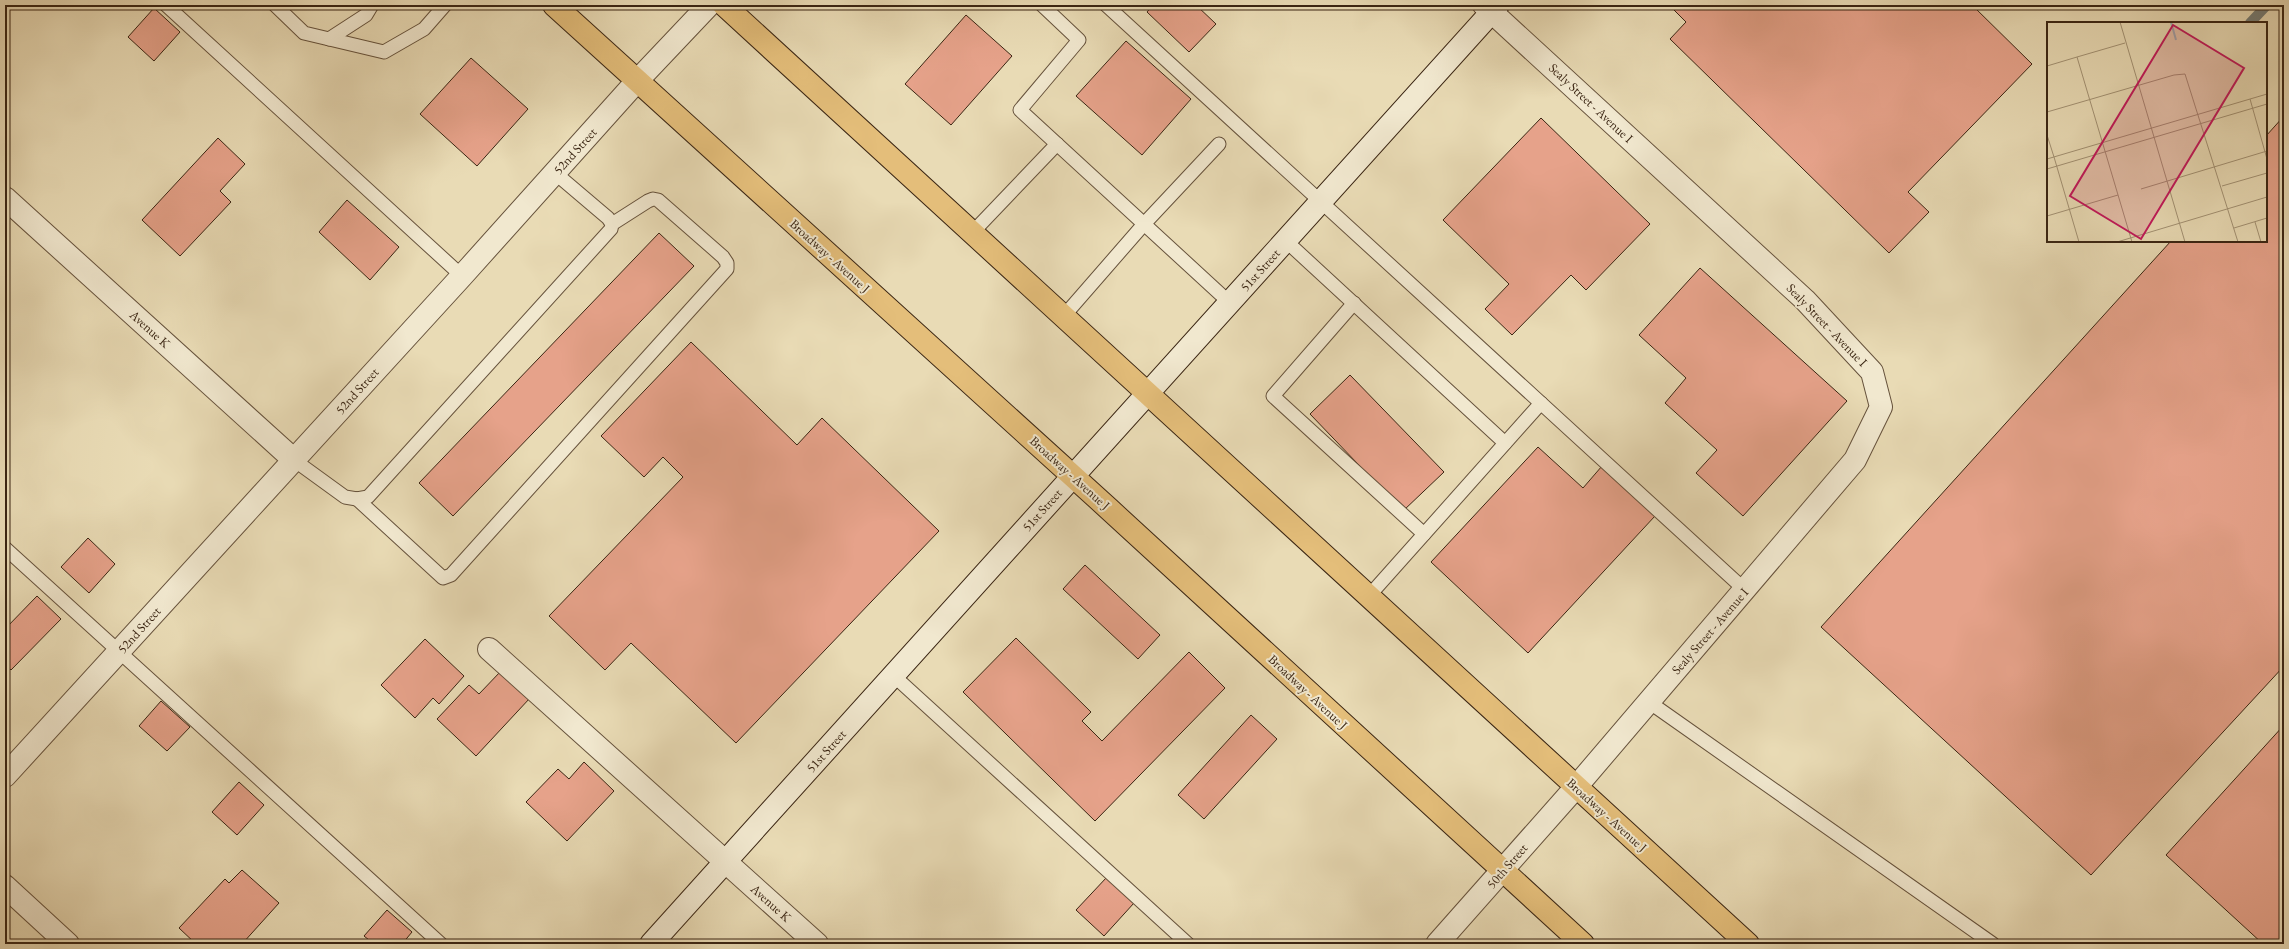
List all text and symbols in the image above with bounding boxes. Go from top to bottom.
inset map [2047,22,2267,242]
street label: Sealy Street - Avenue I [1545,59,1637,147]
street label: 52nd Street [550,124,600,178]
street label: Broadway - Avenue J [786,215,874,297]
street label: 51st Street [1236,245,1284,295]
street label: Sealy Street - Avenue I [1783,280,1872,371]
street label: Avenue K [125,306,174,352]
street label: 52nd Street [332,364,382,418]
street label: Broadway - Avenue J [1026,432,1114,514]
street label: 51st Street [1018,485,1066,535]
street label: Sealy Street - Avenue I [1668,584,1753,678]
street label: 52nd Street [114,603,164,657]
street label: Broadway - Avenue J [1265,651,1351,733]
street label: 51st Street [802,726,850,776]
street label: Broadway - Avenue J [1563,774,1651,856]
street label: 50th Street [1483,840,1531,892]
street label: Avenue K [746,880,795,926]

